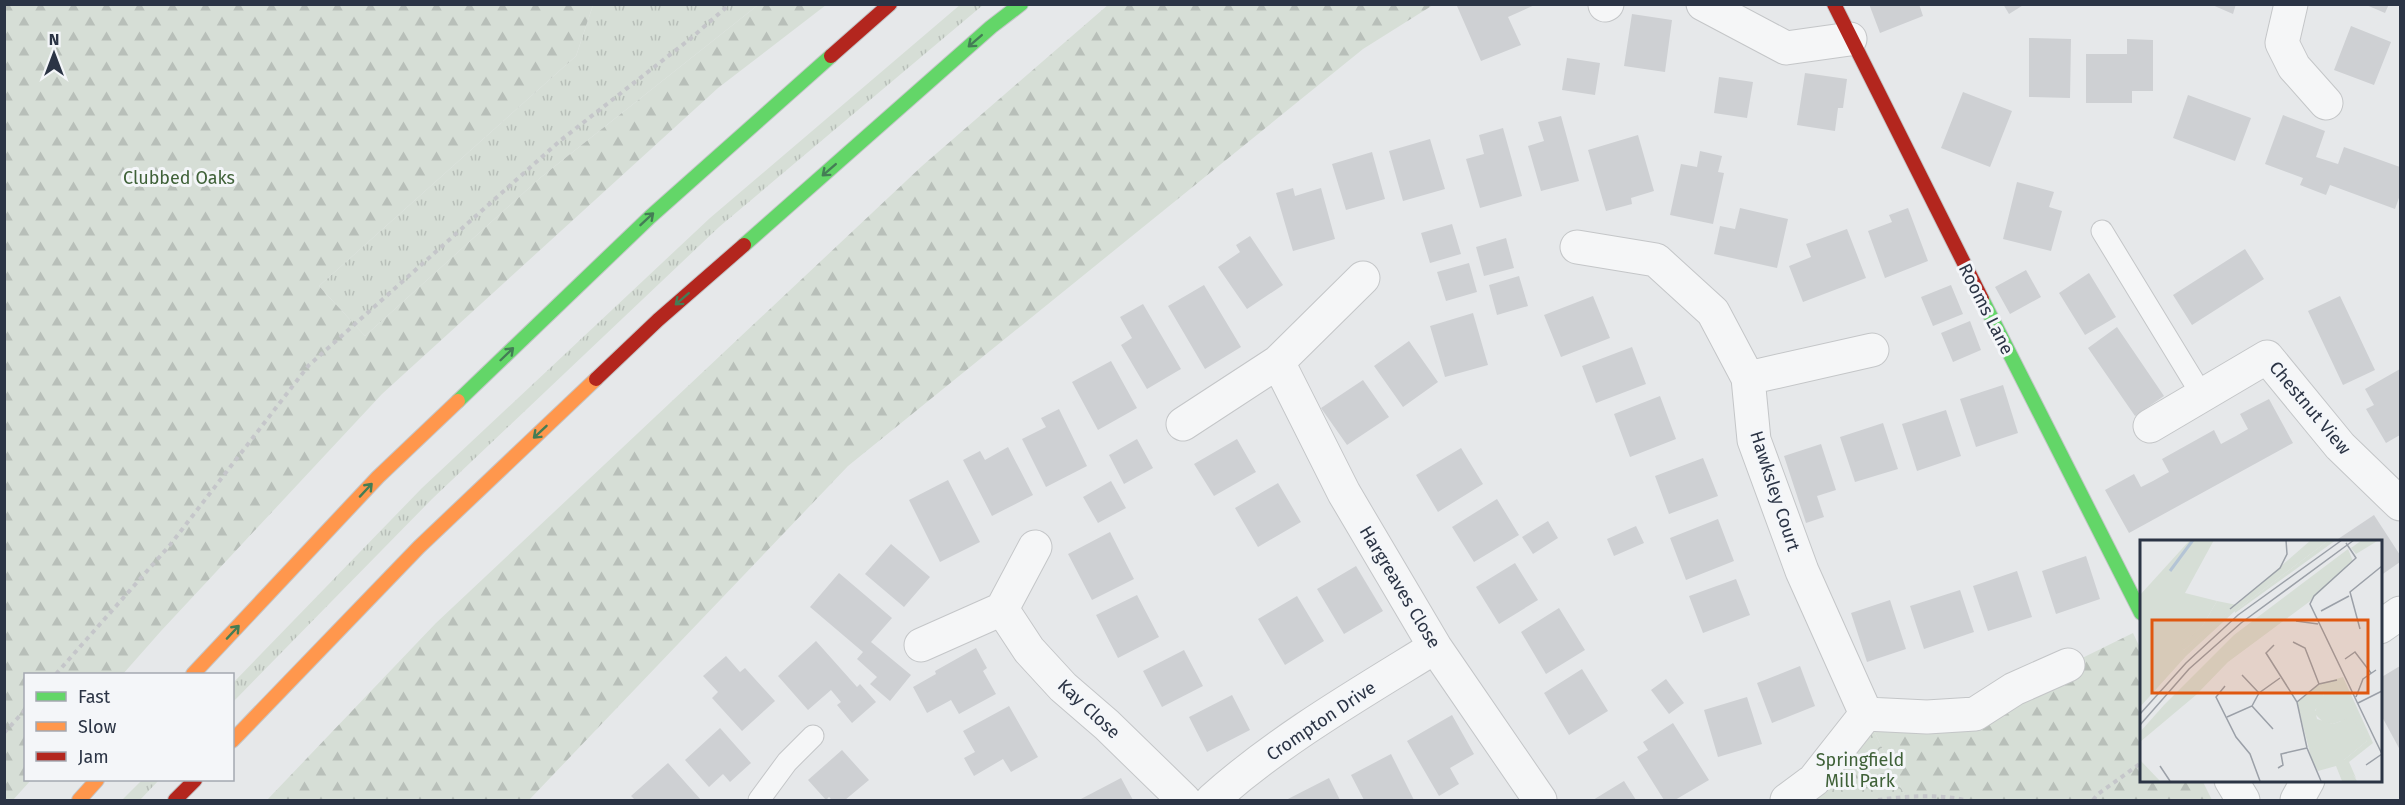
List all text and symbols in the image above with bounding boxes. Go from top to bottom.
north arrow [24,24,84,84]
text: N [49,30,59,49]
one-way arrow [968,34,983,48]
one-way arrow [821,163,836,177]
park label: Clubbed Oaks [123,167,235,189]
one-way arrow [640,212,655,227]
street label: Rooms Lane [1954,260,2018,358]
one-way arrow [675,292,690,306]
one-way arrow [499,347,514,362]
street label: Chestnut View [2265,357,2356,459]
one-way arrow [533,425,548,439]
street label: Hawksley Court [1745,428,1805,554]
one-way arrow [359,482,374,497]
street label: Hargreaves Close [1355,522,1445,652]
inset map [2140,540,2381,781]
one-way arrow [226,625,240,640]
legend [24,673,234,781]
street label: Kay Close [1053,675,1125,743]
street label: Crompton Drive [1262,676,1380,766]
text: Fast [78,686,111,708]
text: Slow [78,716,117,738]
text: Jam [78,746,109,768]
park label: Springfield Mill Park [1816,749,1904,792]

